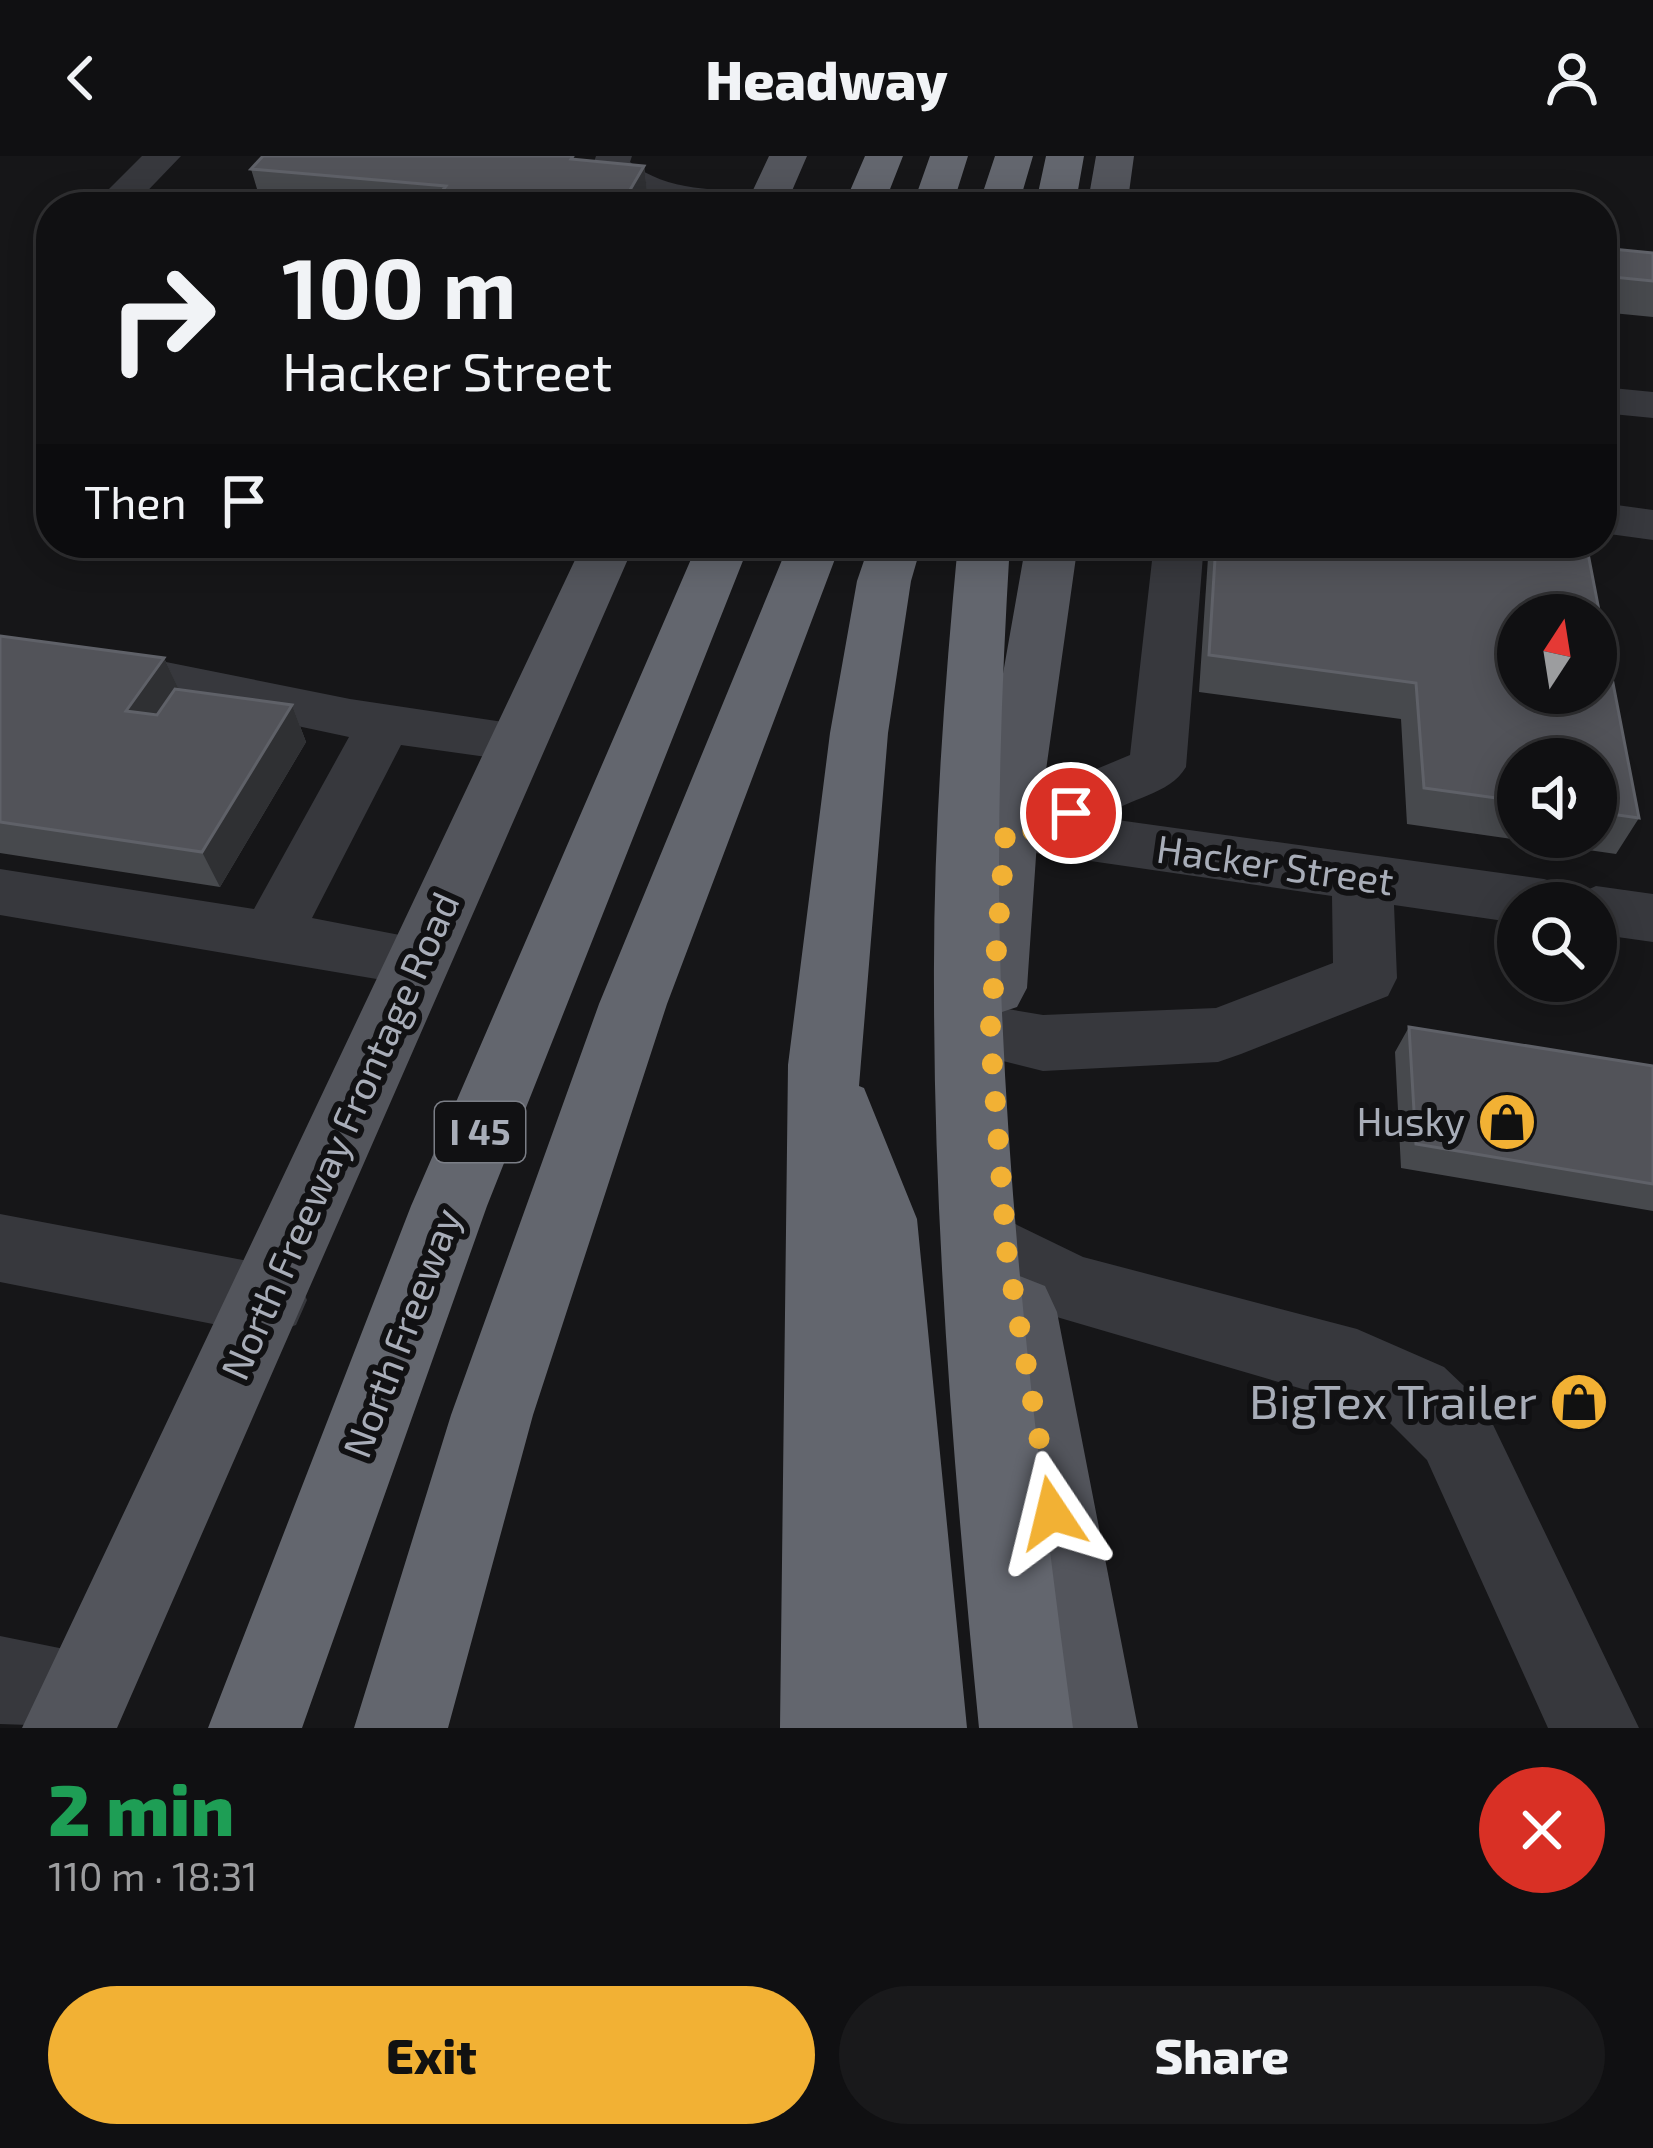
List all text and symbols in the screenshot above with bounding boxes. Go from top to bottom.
icon: back [48,45,114,111]
icon: person [1539,45,1605,111]
text: Headway [705,46,948,111]
text: 100 m [282,235,516,336]
icon: right [84,240,240,396]
text: Hacker Street [282,337,612,402]
icon: arrive [211,468,277,534]
text: Then [84,474,187,528]
north arrow [1497,594,1617,714]
map controls [1497,594,1617,1002]
button: sound [1497,738,1617,858]
pin [1020,762,1122,864]
icon: arrive [1038,780,1104,846]
street label: Hacker Street [1154,824,1397,903]
button: search [1497,882,1617,1002]
street label: North Freeway Frontage Road [211,885,469,1387]
shop icon: Husky [1476,1091,1538,1153]
place label: Husky [1356,1097,1465,1144]
road number: I 45 [435,1102,525,1162]
street label: North Freeway [333,1202,471,1464]
place label: BigTex Trailer [1249,1371,1537,1429]
shop icon: BigTex Trailer [1548,1371,1610,1433]
position arrow [989,1450,1115,1576]
text: 2 min [48,1764,234,1850]
button: close [1479,1767,1605,1893]
text: 110 m · 18:31 [48,1852,258,1899]
button: Exit [48,1986,815,2124]
button: Share [839,1986,1605,2124]

